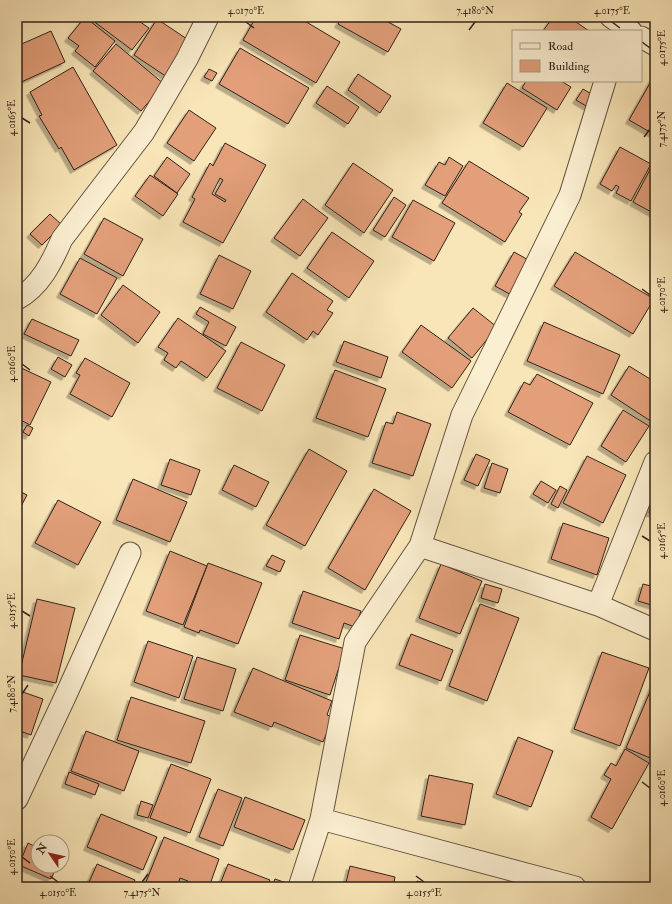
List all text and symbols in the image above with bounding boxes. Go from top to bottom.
text: 4.0170°E [228,5,264,17]
text: 7.4180°N [456,5,494,17]
text: 4.0175°E [594,5,630,17]
legend [512,30,642,82]
text: 4.0175°E [656,30,668,66]
text: Road [548,39,573,54]
text: Building [548,59,591,74]
text: 4.0165°E [6,100,18,136]
text: 7.4175°N [656,111,668,147]
text: 4.0170°E [656,277,668,313]
text: 4.0160°E [6,345,18,383]
text: 4.0165°E [656,523,668,559]
text: 4.0155°E [6,593,18,629]
text: 7.4180°N [6,675,18,713]
text: 4.0160°E [656,769,668,807]
north arrow [30,834,70,874]
text: 4.0150°E [6,839,18,875]
text: N [33,840,51,857]
text: 4.0150°E [40,887,76,899]
text: 7.4175°N [124,887,160,899]
text: 4.0155°E [406,887,442,899]

